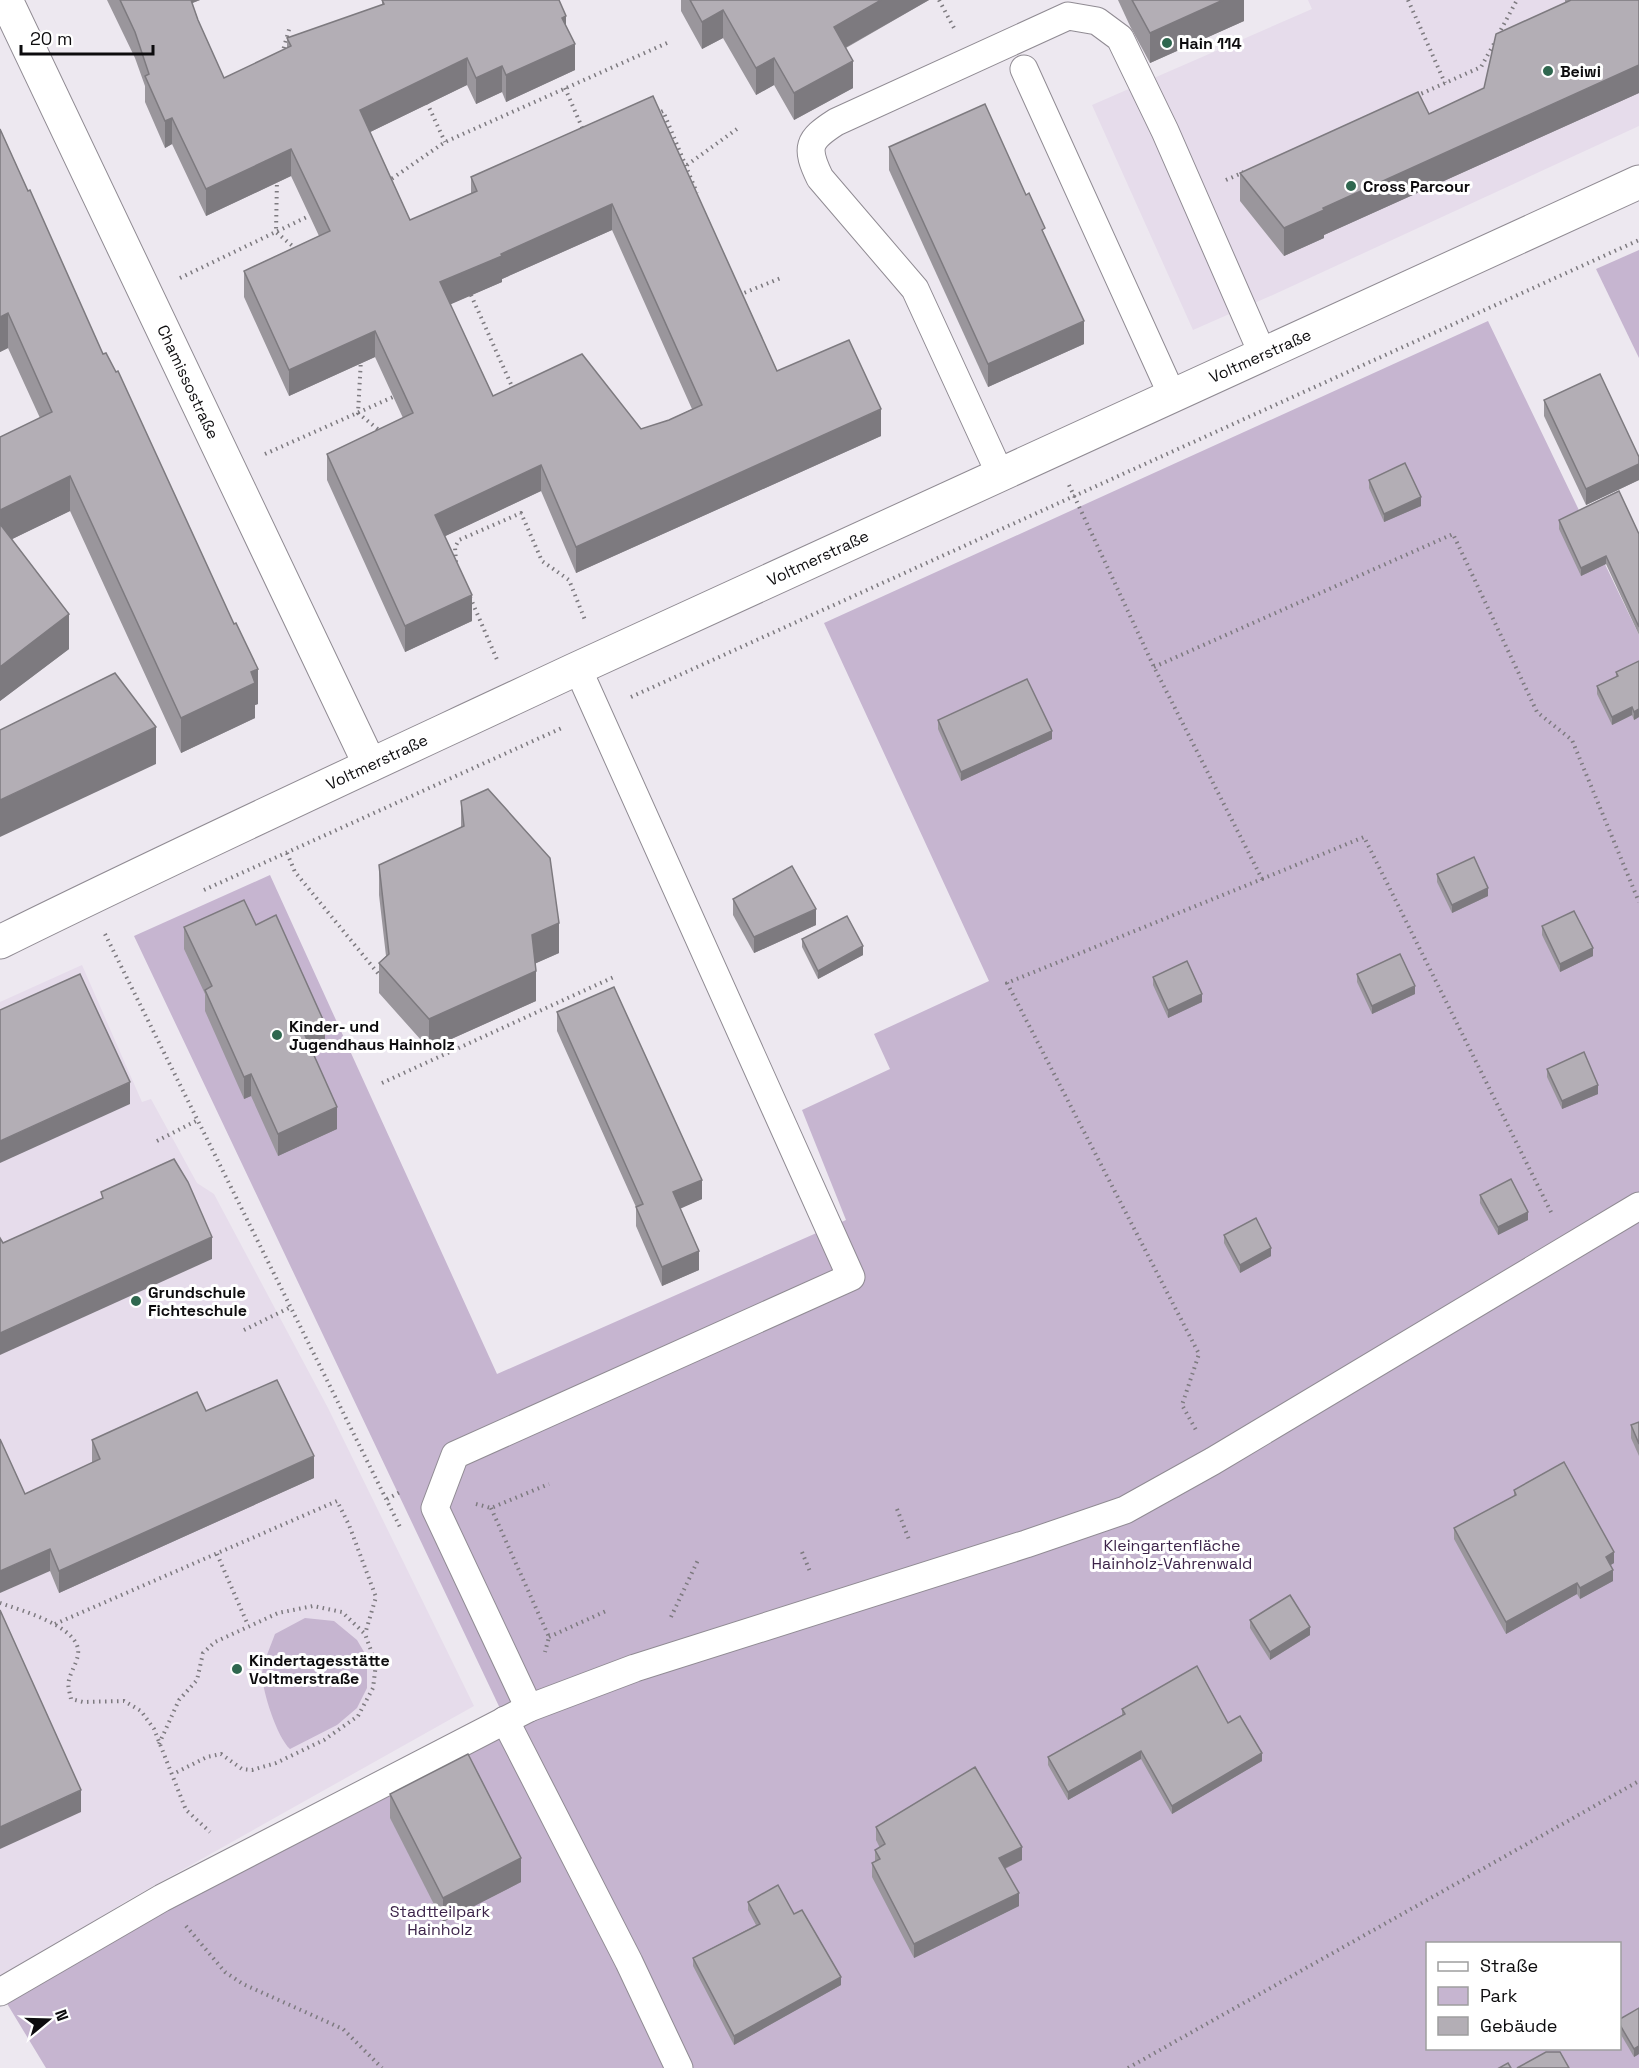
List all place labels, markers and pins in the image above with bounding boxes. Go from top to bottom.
place label: Hain 114 [1179,33,1242,54]
marker: Hain 114 [1160,36,1174,50]
place label: Beiwi [1560,61,1601,82]
marker: Beiwi [1541,64,1555,78]
place label: Cross Parcour [1363,176,1470,197]
marker: Cross Parcour [1344,179,1358,193]
place label: Kinder- und Jugendhaus Hainholz [289,1016,455,1055]
marker: Kinder- und Jugendhaus Hainholz [270,1028,284,1042]
place label: Grundschule Fichteschule [148,1282,247,1321]
marker: Grundschule Fichteschule [129,1294,143,1308]
place label: Kindertagesstätte Voltmerstraße [249,1650,390,1689]
marker: Kindertagesstätte Voltmerstraße [230,1662,244,1676]

